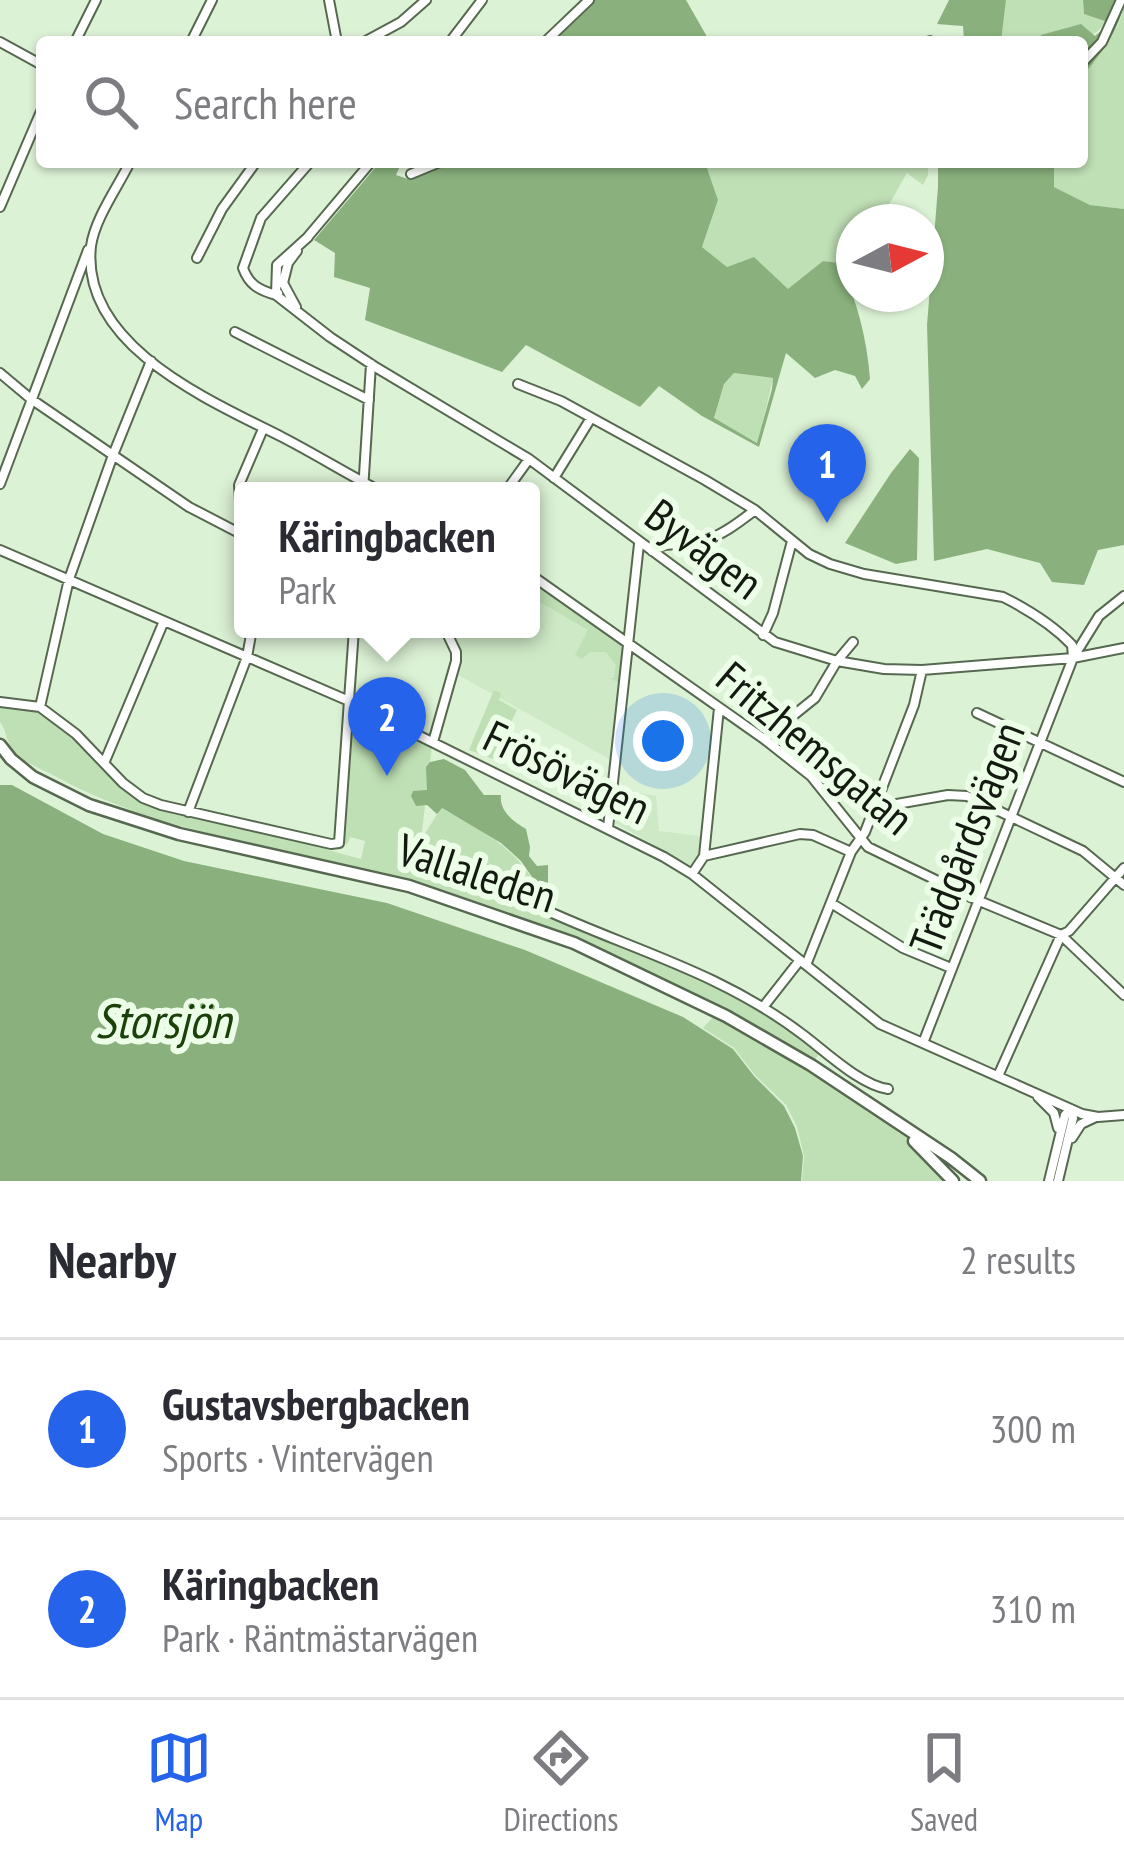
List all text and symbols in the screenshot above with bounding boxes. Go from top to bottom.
search box [36,36,1088,168]
icon: search [78,69,144,135]
text: Search here [174,73,357,131]
north arrow [836,204,944,312]
pin: 1 [788,424,866,523]
popup [234,482,540,638]
street label: Byvägen [634,485,775,611]
text: Käringbacken [278,506,496,564]
text: Park [278,564,336,615]
street label: Fritzhemsgatan [705,648,926,846]
pin: 2 [348,677,426,776]
street label: Frösövägen [475,706,660,836]
your location [633,711,693,771]
street label: Trädgårdsvägen [895,713,1037,962]
street label: Vallaleden [390,819,564,925]
water label: Storsjön [95,989,234,1051]
text: Nearby [48,1226,176,1292]
text: 2 results [960,1234,1076,1285]
text: Gustavsbergbacken [162,1374,470,1432]
text: 1 [78,1403,96,1454]
text: 300 m [990,1403,1076,1454]
text: Sports · Vintervägen [162,1432,434,1483]
text: Käringbacken [162,1554,379,1612]
text: 2 [78,1583,96,1634]
text: 310 m [990,1583,1076,1634]
text: Park · Räntmästarvägen [162,1612,478,1663]
tab: Map [146,1725,212,1840]
tab: Directions [504,1725,618,1840]
tab: Saved [910,1725,978,1840]

